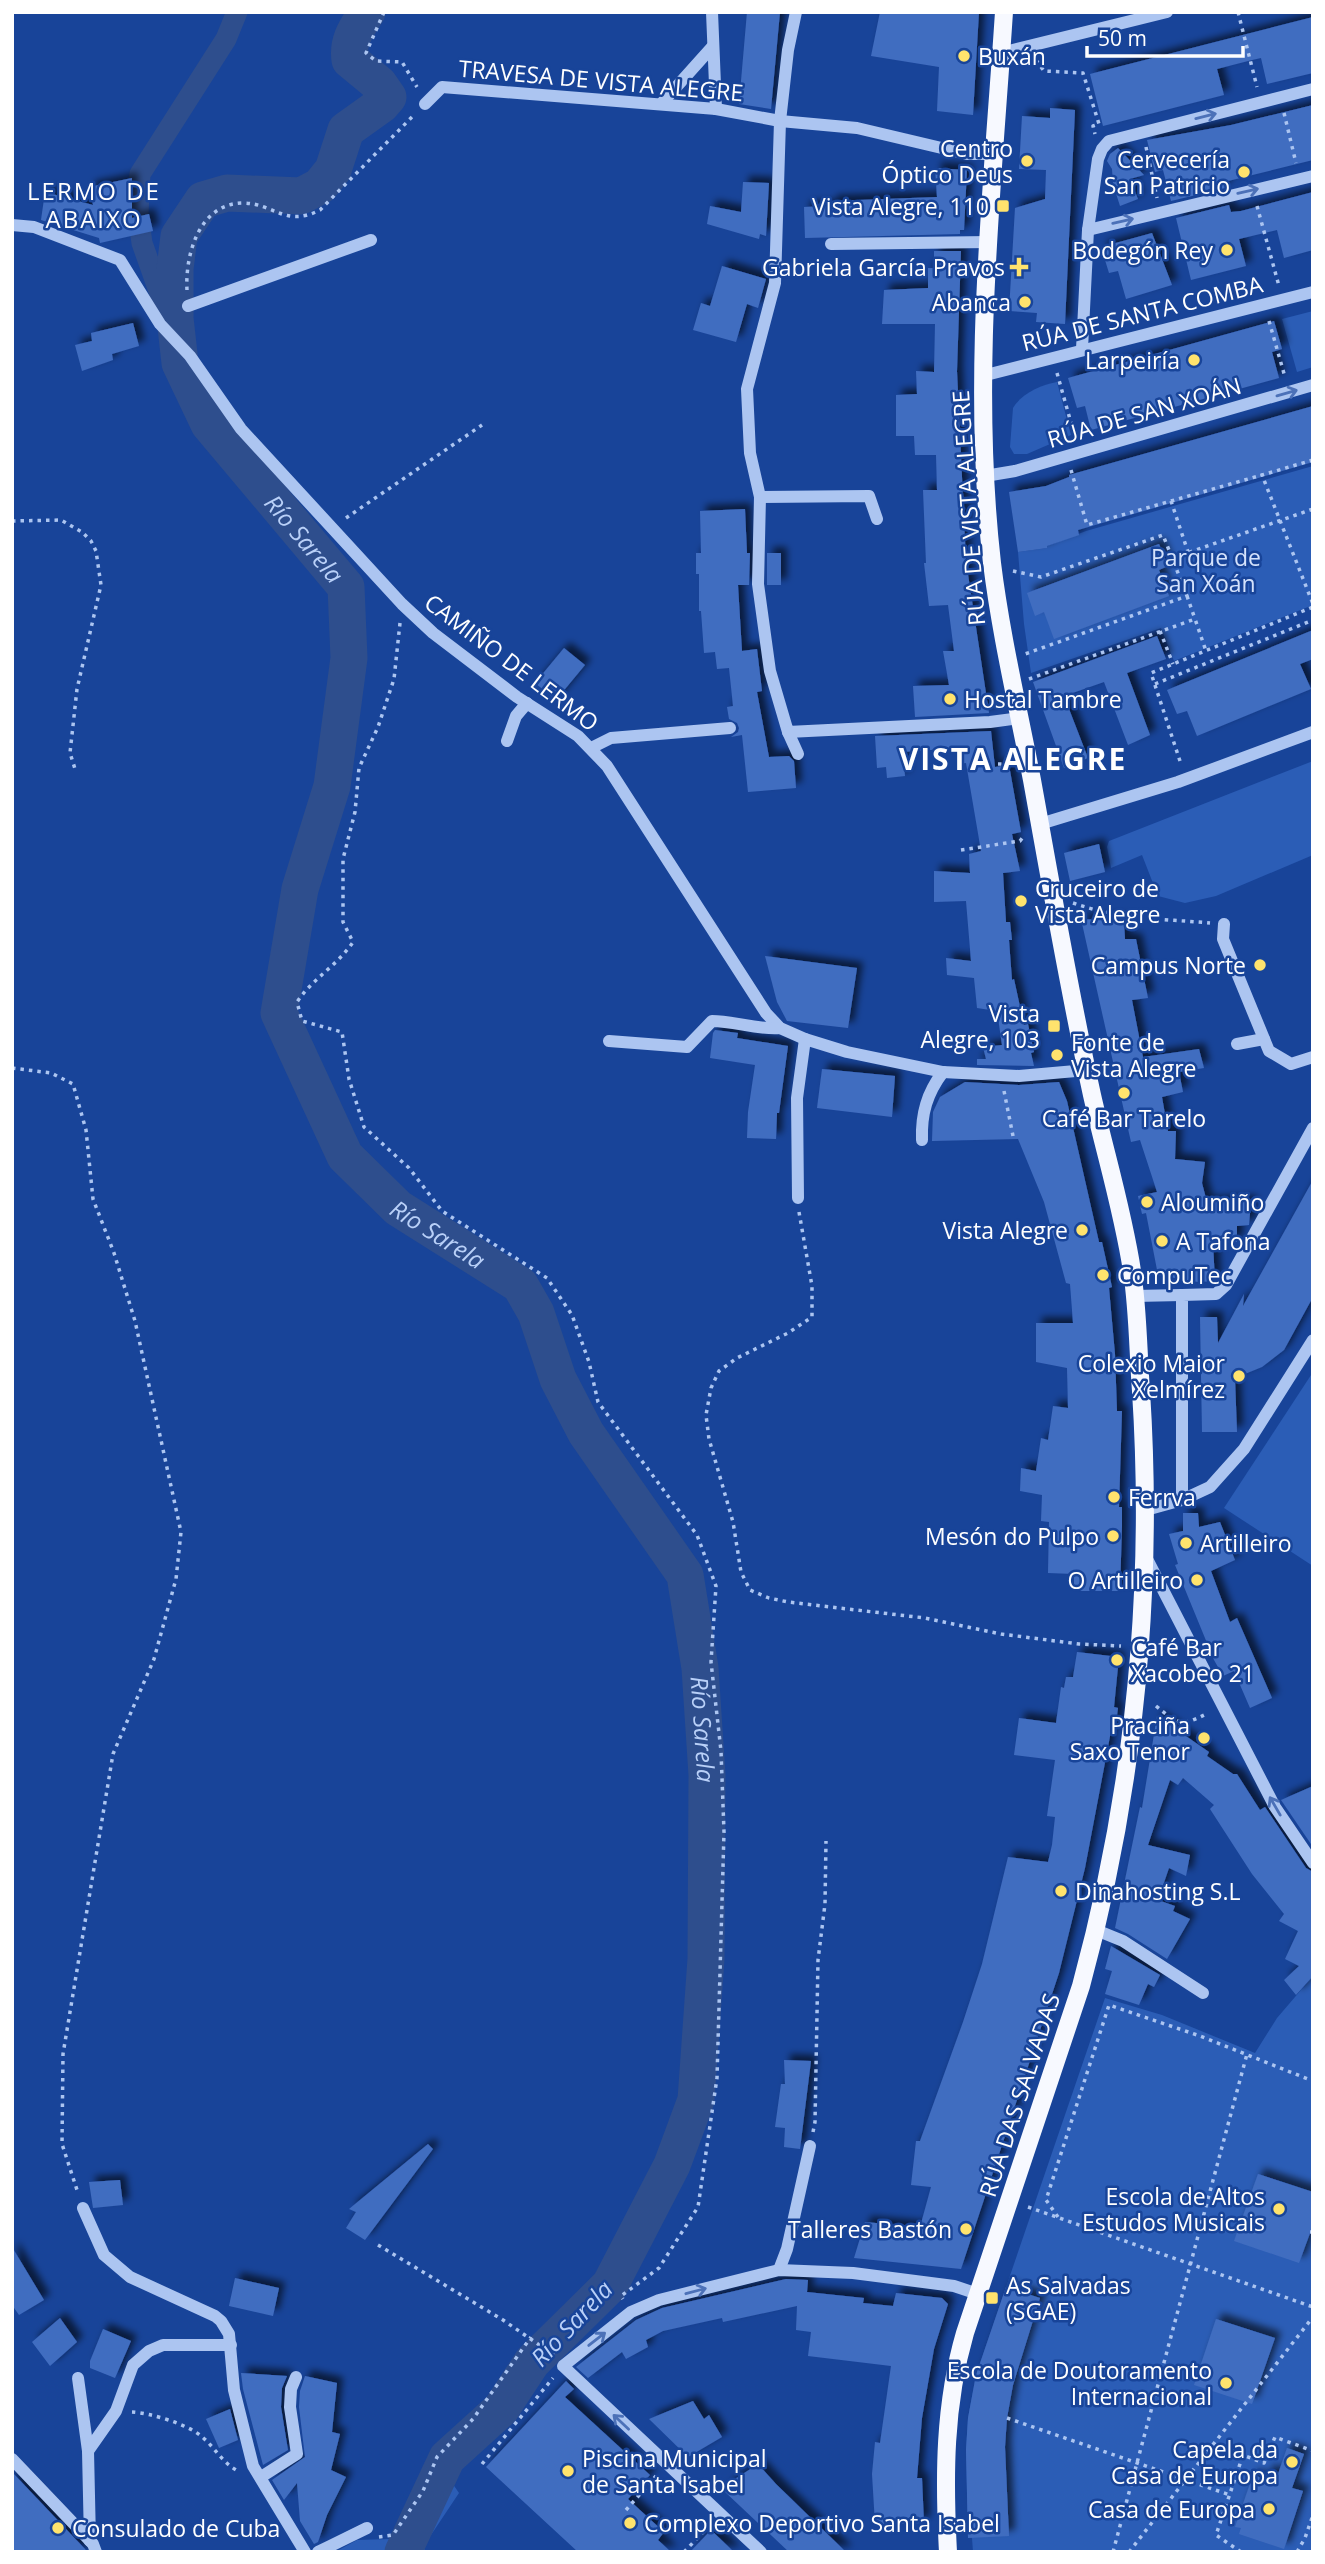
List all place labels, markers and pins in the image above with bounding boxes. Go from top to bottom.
place label: Buxán [978,40,1046,72]
marker: Buxán [956,48,972,64]
place label: Centro Óptico Deus [882,132,1013,190]
place label: Cervecería San Patricio [1104,143,1230,201]
marker: Centro Óptico Deus [1019,153,1035,169]
marker: Cervecería San Patricio [1236,164,1252,180]
place label: Vista Alegre, 110 [812,190,989,222]
marker: Vista Alegre, 110 [995,198,1011,214]
place label: Bodegón Rey [1072,234,1213,266]
marker: Bodegón Rey [1219,242,1235,258]
place label: Gabriela García Pravos [762,251,1005,283]
marker: Gabriela García Pravos [1011,259,1027,275]
place label: Abanca [932,286,1011,318]
marker: Abanca [1017,294,1033,310]
place label: Larpeiría [1085,344,1180,376]
marker: Larpeiría [1186,352,1202,368]
place label: Hostal Tambre [964,683,1122,715]
marker: Hostal Tambre [942,691,958,707]
place label: Cruceiro de Vista Alegre [1035,872,1161,930]
marker: Cruceiro de Vista Alegre [1013,893,1029,909]
place label: Campus Norte [1091,949,1246,981]
marker: Campus Norte [1252,957,1268,973]
place label: Vista Alegre, 103 [921,997,1040,1055]
marker: Vista Alegre, 103 [1046,1018,1062,1034]
place label: Fonte de Vista Alegre [1071,1026,1197,1084]
marker: Fonte de Vista Alegre [1049,1047,1065,1063]
marker: Café Bar Tarelo [1116,1085,1132,1101]
place label: Café Bar Tarelo [1042,1102,1206,1134]
place label: Aloumiño [1161,1186,1264,1218]
marker: Aloumiño [1139,1194,1155,1210]
place label: Vista Alegre [942,1214,1068,1246]
marker: Vista Alegre [1074,1222,1090,1238]
place label: A Tafona [1176,1225,1270,1257]
marker: A Tafona [1154,1233,1170,1249]
place label: CompuTec [1117,1259,1231,1291]
marker: CompuTec [1095,1267,1111,1283]
place label: Colexio Maior Xelmírez [1078,1347,1226,1405]
marker: Colexio Maior Xelmírez [1231,1368,1247,1384]
place label: Ferrva [1128,1481,1196,1513]
marker: Ferrva [1106,1489,1122,1505]
place label: Mesón do Pulpo [925,1520,1099,1552]
place label: Artilleiro [1200,1527,1292,1559]
marker: Mesón do Pulpo [1105,1528,1121,1544]
marker: Artilleiro [1178,1535,1194,1551]
place label: O Artilleiro [1068,1564,1183,1596]
marker: O Artilleiro [1189,1572,1205,1588]
place label: Café Bar Xacobeo 21 [1131,1631,1255,1689]
marker: Café Bar Xacobeo 21 [1109,1652,1125,1668]
place label: Praciña Saxo Tenor [1070,1709,1191,1767]
marker: Praciña Saxo Tenor [1196,1730,1212,1746]
place label: Dinahosting S.L [1075,1875,1241,1907]
marker: Dinahosting S.L [1053,1883,1069,1899]
place label: Escola de Altos Estudos Musicais [1082,2180,1265,2238]
marker: Escola de Altos Estudos Musicais [1271,2201,1287,2217]
place label: Talleres Bastón [788,2213,952,2245]
marker: Talleres Bastón [958,2221,974,2237]
place label: As Salvadas (SGAE) [1006,2269,1131,2327]
marker: As Salvadas (SGAE) [984,2290,1000,2306]
place label: Escola de Doutoramento Internacional [947,2354,1212,2412]
marker: Escola de Doutoramento Internacional [1218,2375,1234,2391]
place label: Capela da Casa de Europa [1111,2433,1278,2491]
place label: Piscina Municipal de Santa Isabel [582,2442,766,2500]
marker: Capela da Casa de Europa [1284,2454,1300,2470]
marker: Piscina Municipal de Santa Isabel [560,2463,576,2479]
place label: Casa de Europa [1088,2493,1255,2525]
marker: Casa de Europa [1261,2501,1277,2517]
place label: Complexo Deportivo Santa Isabel [644,2507,1000,2539]
place label: Consulado de Cuba [72,2512,280,2544]
marker: Complexo Deportivo Santa Isabel [622,2515,638,2531]
marker: Consulado de Cuba [50,2520,66,2536]

